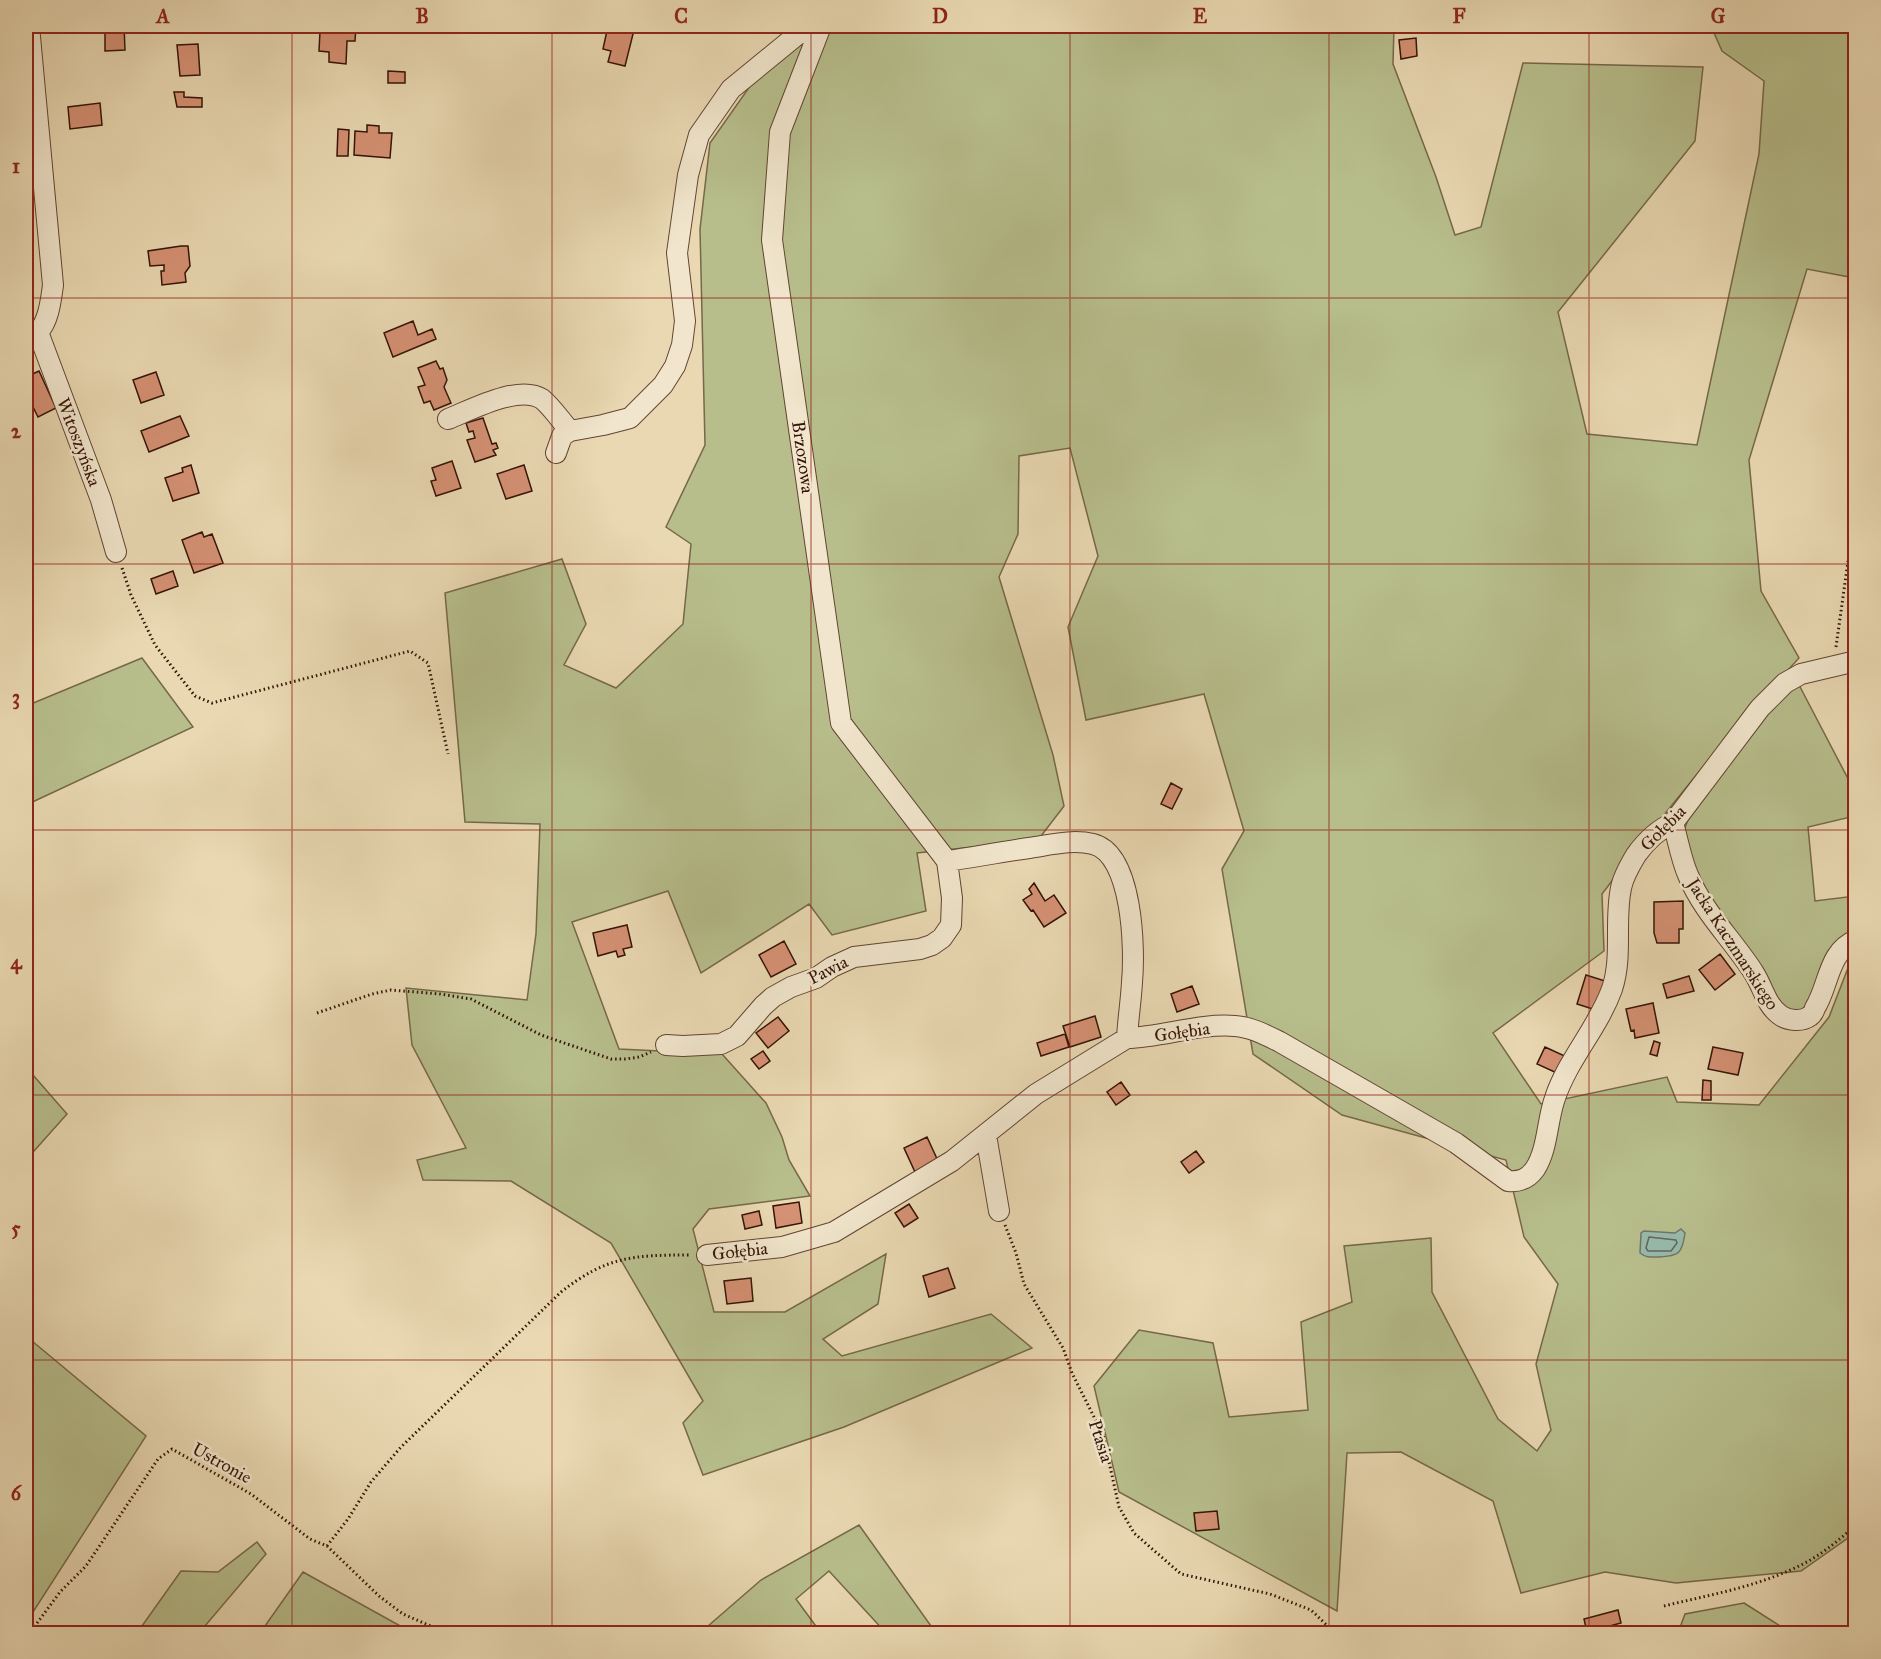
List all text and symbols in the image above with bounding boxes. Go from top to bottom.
text: A [154,4,170,28]
text: B [415,4,429,28]
text: C [674,4,688,28]
text: D [932,4,948,28]
text: E [1193,4,1208,28]
text: F [1452,4,1466,28]
text: G [1711,4,1726,28]
text: 1 [12,154,20,178]
street label: Witoszyńska [52,395,106,490]
text: 2 [11,419,22,443]
street label: Brzozowa [787,419,819,495]
text: 3 [12,685,20,710]
street label: Gołębia [1635,800,1691,856]
street label: Jacka Kaczmarskiego [1680,872,1784,1014]
text: 4 [10,950,22,975]
street label: Pawia [804,951,852,989]
street label: Gołębia [1153,1017,1212,1047]
text: 5 [11,1216,21,1240]
street label: Gołębia [711,1237,769,1265]
street label: Ptasia [1084,1417,1118,1465]
street label: Ustronie [188,1438,256,1488]
text: 6 [11,1481,23,1505]

